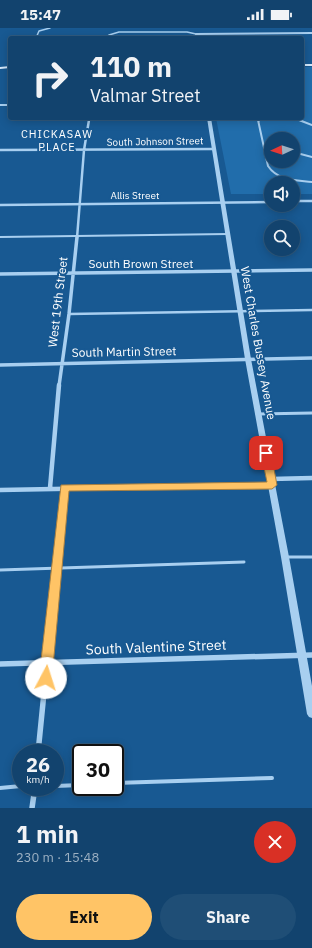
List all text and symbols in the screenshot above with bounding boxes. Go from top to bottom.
text: 15:47 [20,5,61,24]
text: 110 m [90,48,172,85]
icon: right [24,52,76,104]
text: Valmar Street [90,84,200,107]
district label: CHICKASAW PLACE [21,127,93,154]
north arrow [264,132,300,168]
map controls [264,132,300,256]
street label: South Johnson Street [107,134,204,149]
button: sound [264,176,300,212]
street label: Allis Street [111,189,160,202]
button: search [264,220,300,256]
street label: West 19th Street [45,256,70,348]
street label: South Brown Street [89,256,194,271]
street label: West Charles Bussey Avenue [238,265,279,421]
street label: South Martin Street [71,343,176,360]
pin [249,436,283,470]
icon: arrive [255,442,277,464]
street label: South Valentine Street [85,636,227,658]
position arrow [25,657,67,699]
speed limit sign: 30 [72,744,124,796]
text: 26 [26,751,50,778]
text: km/h [26,773,50,786]
text: 1 min [16,818,79,850]
button: close [254,821,296,863]
text: 230 m · 15:48 [16,849,99,866]
button: Exit [16,894,152,940]
button: Share [160,894,296,940]

